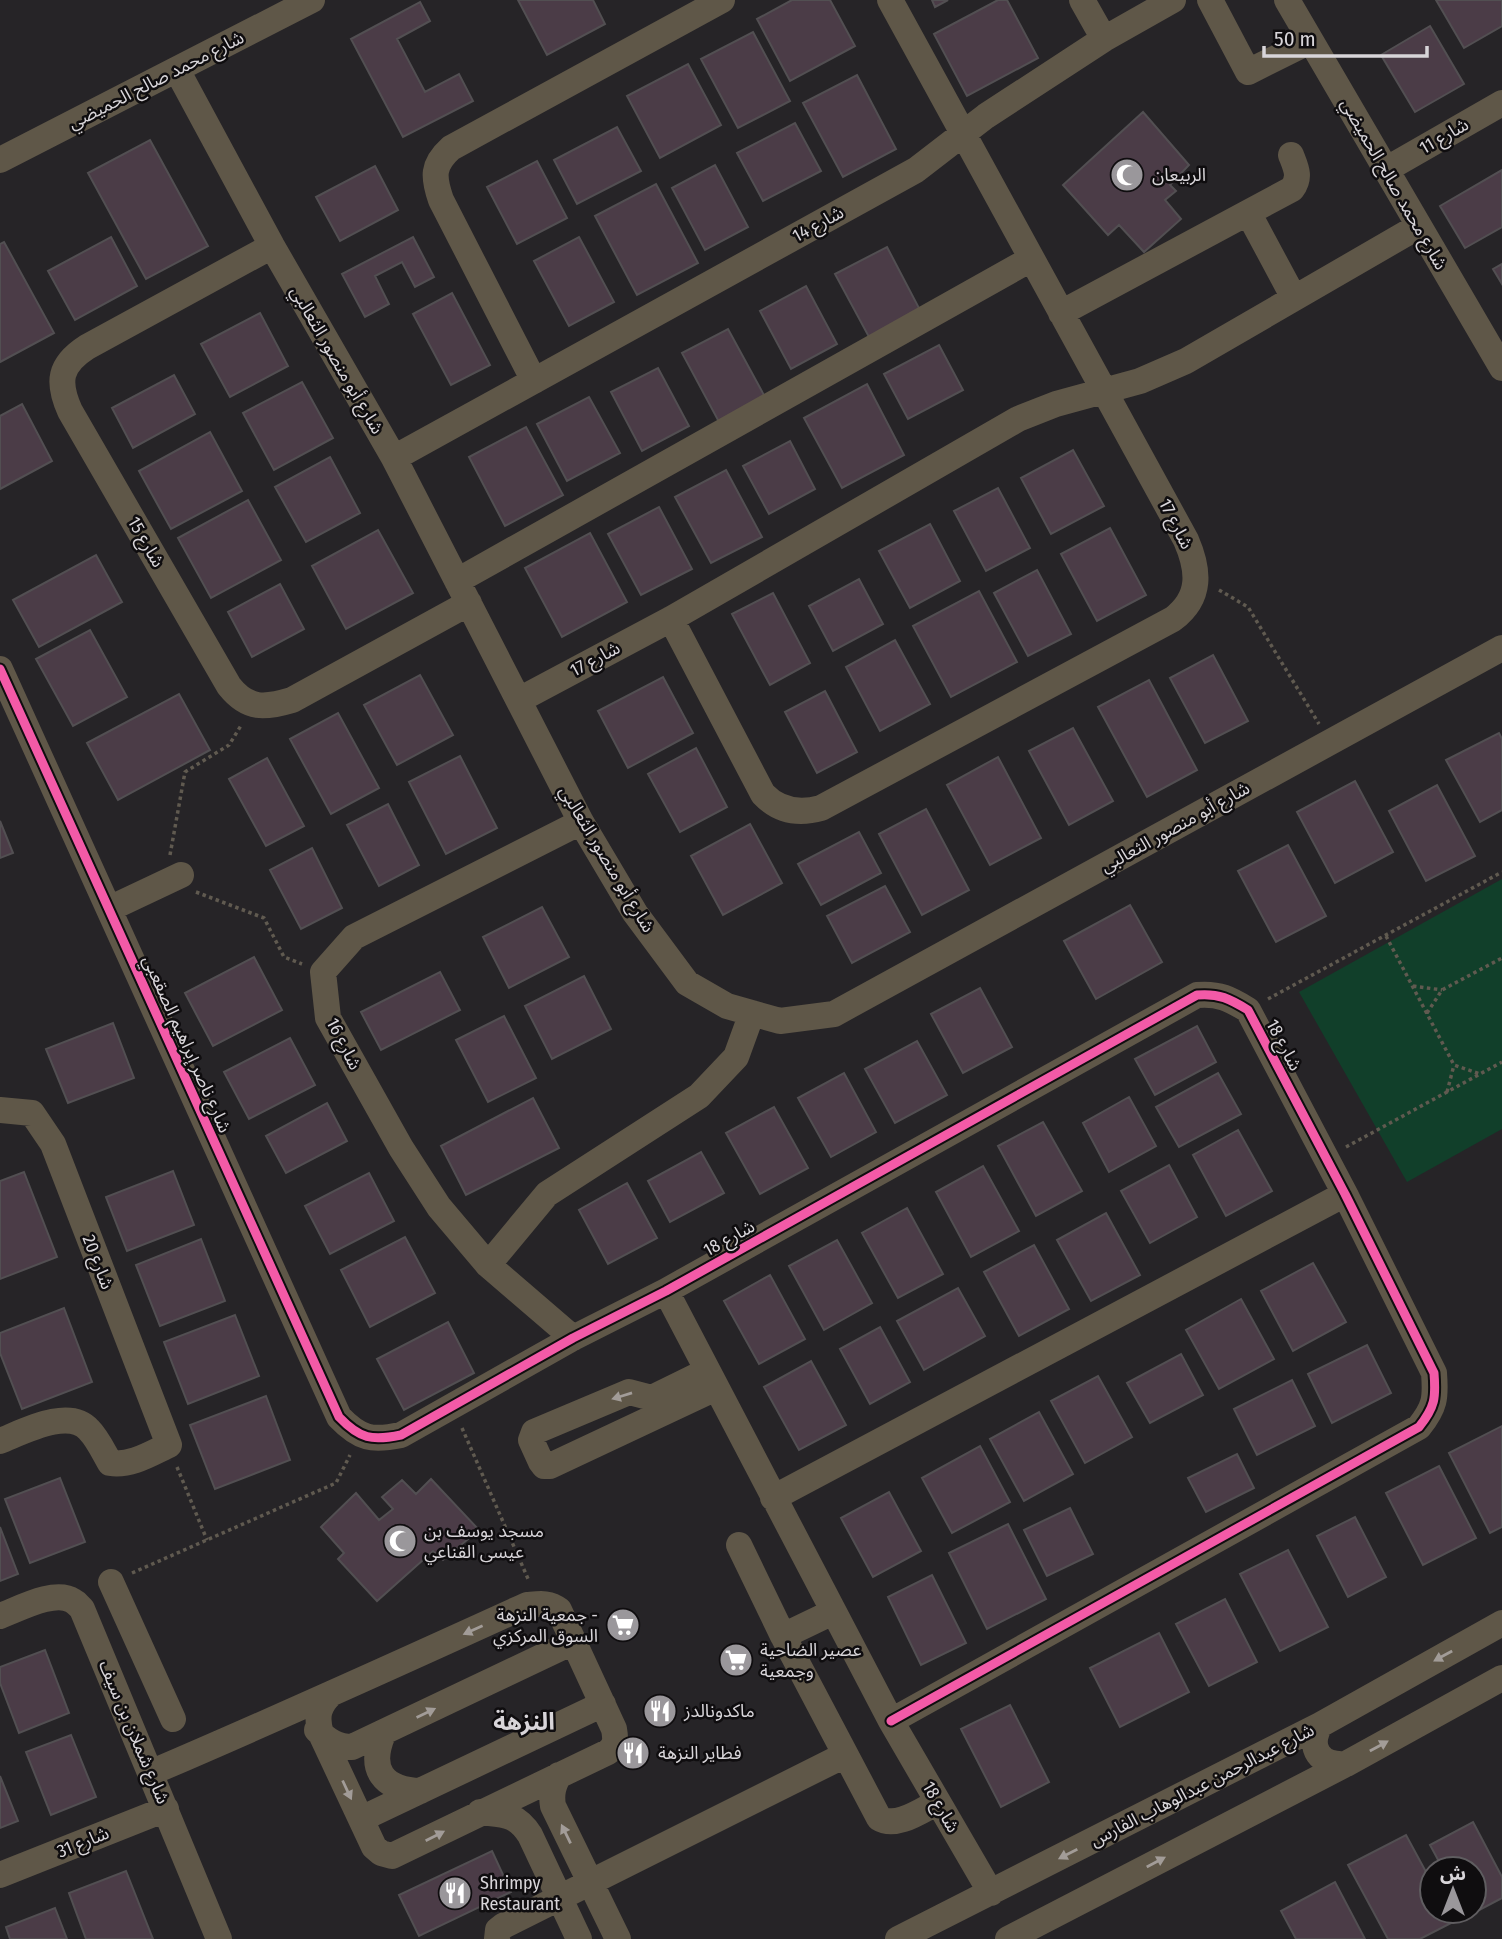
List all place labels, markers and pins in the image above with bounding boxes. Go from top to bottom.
mosque icon: الربيعان [1108,156,1146,194]
place label: الربيعان [1152,164,1206,186]
place label: مسجد يوسف بن عيسى القناعي [424,1520,544,1565]
mosque icon: مسجد يوسف بن عيسى القناعي [381,1522,419,1560]
place label: جمعية النزهة - السوق المركزي [493,1604,598,1649]
supermarket icon: جمعية النزهة - السوق المركزي [604,1606,642,1644]
place label: عصير الضاحية وجمعية [760,1639,862,1682]
supermarket icon: عصير الضاحية وجمعية [717,1641,755,1679]
restaurant icon: ماكدونالدز [641,1692,679,1730]
place label: ماكدونالدز [683,1700,755,1722]
restaurant icon: فطاير النزهة [614,1734,652,1772]
place label: فطاير النزهة [658,1742,741,1764]
place label: Shrimpy Restaurant [480,1872,560,1915]
restaurant icon: Shrimpy Restaurant [436,1874,474,1912]

